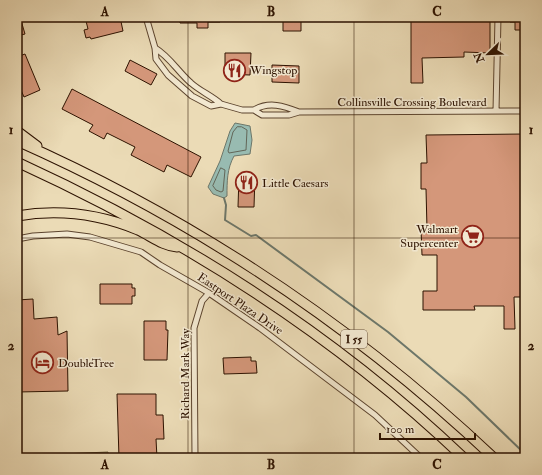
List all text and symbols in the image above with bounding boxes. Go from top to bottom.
text: A [100,4,110,20]
text: B [267,4,275,20]
text: C [432,4,442,20]
north arrow [468,34,508,74]
text: N [471,50,488,66]
restaurant icon: Wingstop [222,57,248,83]
place label: Wingstop [249,63,297,78]
street label: Collinsville Crossing Boulevard [337,95,487,110]
text: 1 [9,122,14,138]
text: 1 [529,122,534,138]
restaurant icon: Little Caesars [233,170,259,196]
place label: Little Caesars [262,176,328,191]
place label: Walmart Supercenter [400,222,459,251]
supermarket icon: Walmart Supercenter [460,223,486,249]
street label: Eastport Plaza Drive [194,270,286,338]
street label: Richard Mark Way [178,328,193,420]
road number: I 55 [341,330,367,348]
text: 2 [8,338,15,354]
text: 2 [528,338,535,354]
hotel icon: DoubleTree [29,350,55,376]
place label: DoubleTree [58,356,114,371]
scale bar [380,415,475,441]
text: 100 m [386,422,415,437]
text: A [100,457,110,473]
text: B [267,457,275,473]
text: C [432,457,442,473]

